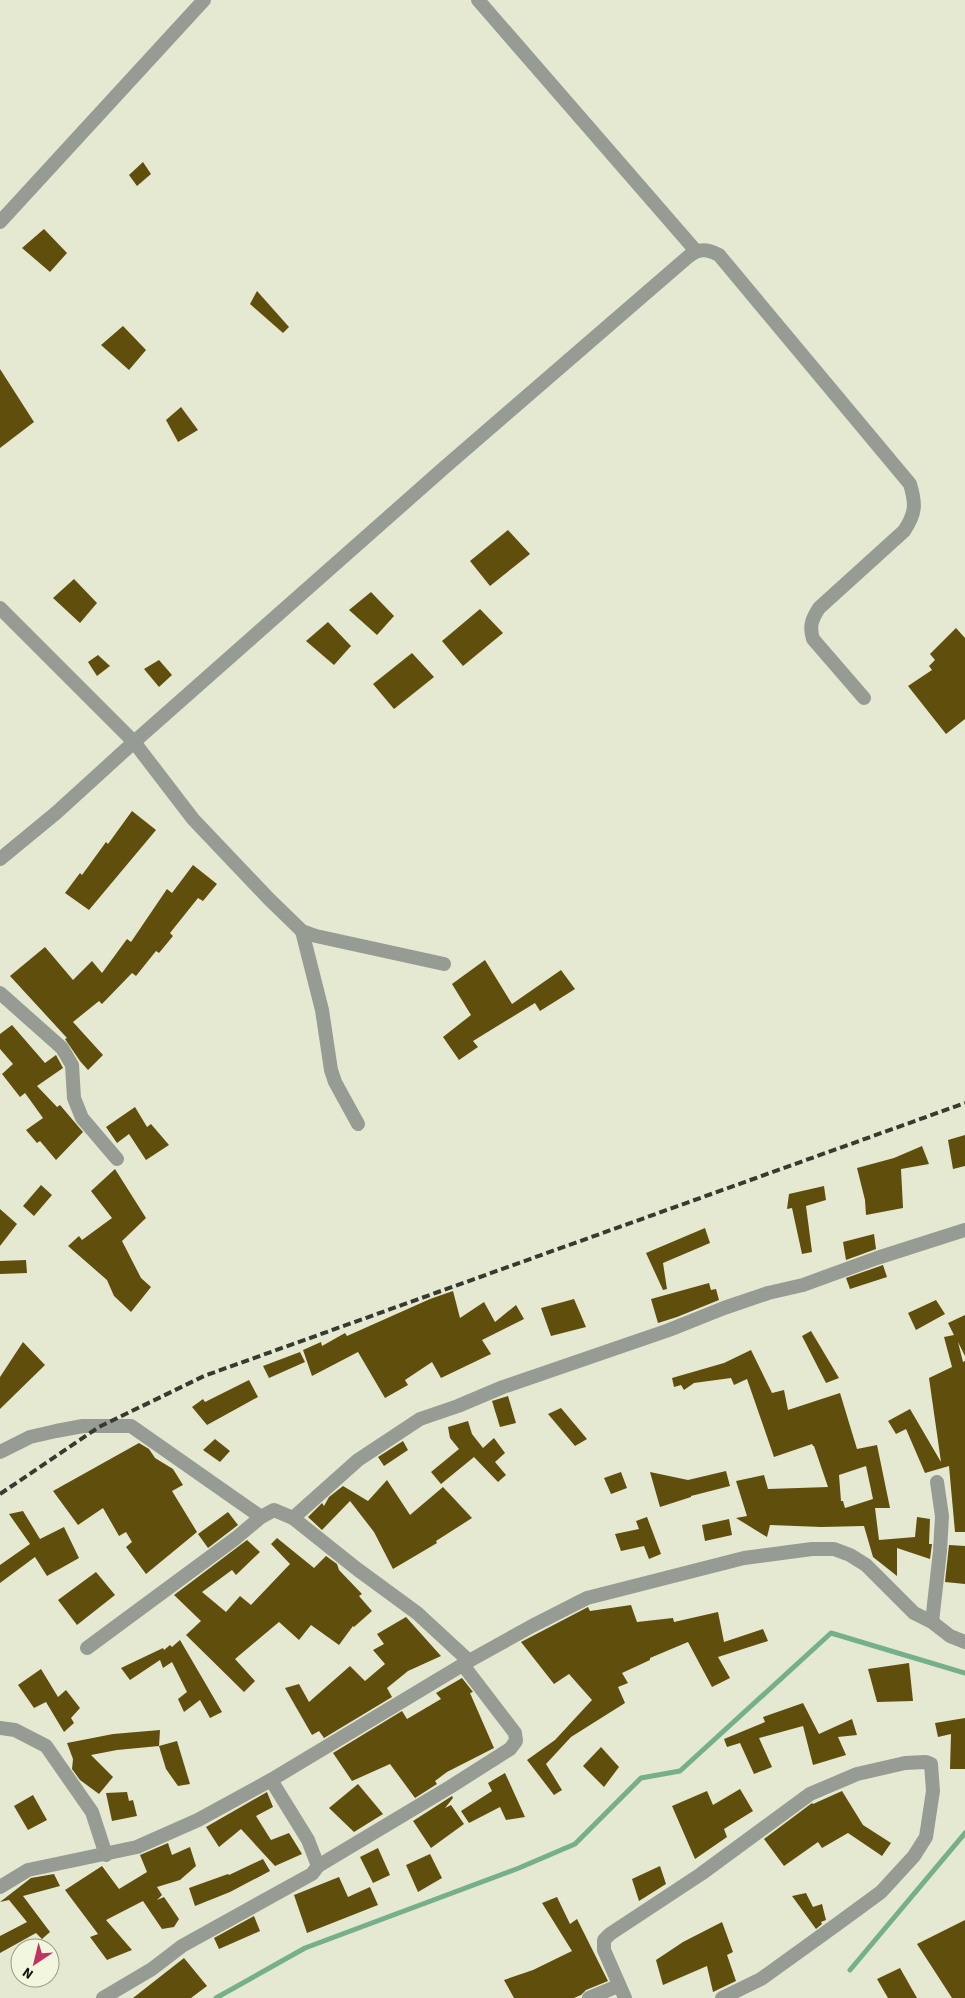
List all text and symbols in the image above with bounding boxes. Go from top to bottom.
north arrow [10,1938,60,1988]
text: N [19,1962,38,1984]

